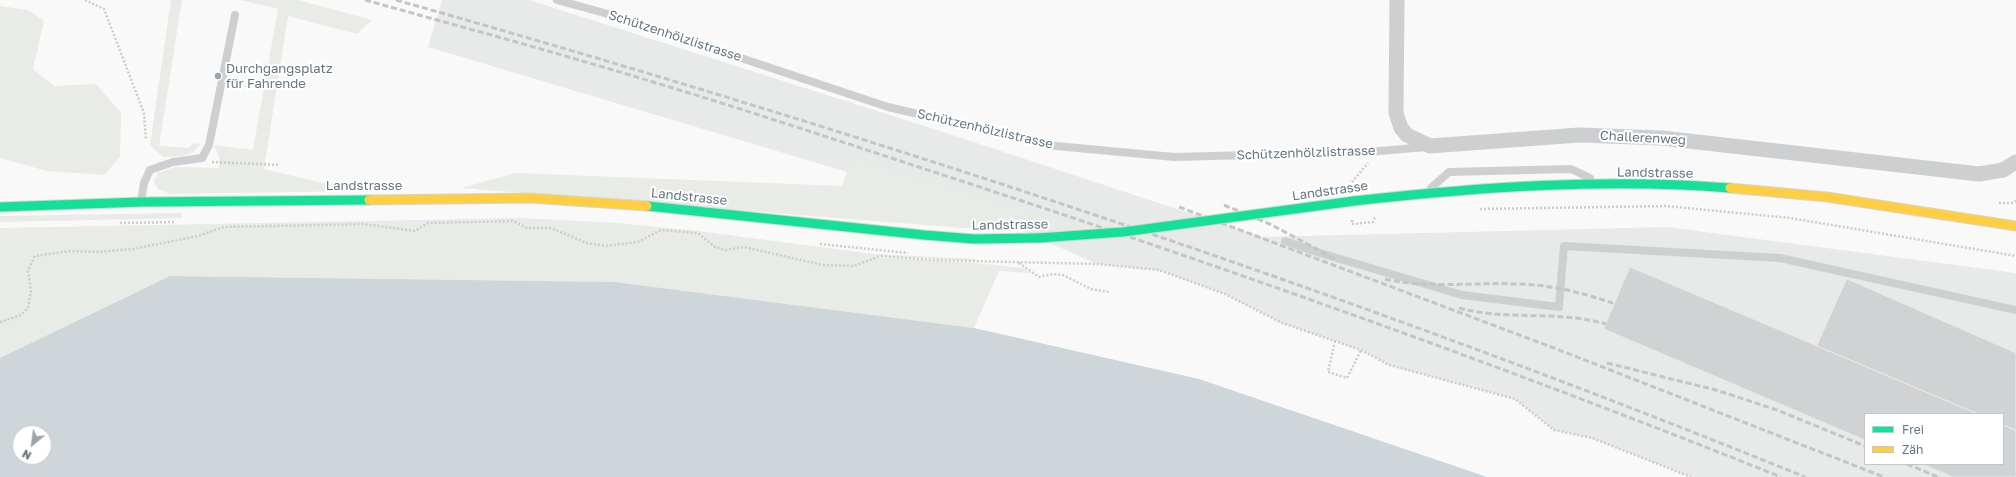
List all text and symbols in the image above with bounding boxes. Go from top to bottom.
street label: Schützenhölzlistrasse [607,7,743,65]
place label: Durchgangsplatz für Fahrende [226,61,333,92]
marker: Durchgangsplatz für Fahrende [213,71,223,81]
street label: Schützenhölzlistrasse [916,106,1054,152]
street label: Challerenweg [1600,128,1686,148]
street label: Schützenhölzlistrasse [1236,143,1376,163]
street label: Landstrasse [1617,165,1693,181]
street label: Landstrasse [326,178,402,194]
street label: Landstrasse [1291,178,1369,204]
street label: Landstrasse [650,185,728,209]
street label: Landstrasse [972,217,1048,233]
legend [1864,413,2004,465]
text: Frei [1902,422,1924,437]
north arrow [12,425,52,465]
text: Zäh [1902,442,1923,457]
text: N [20,447,33,463]

